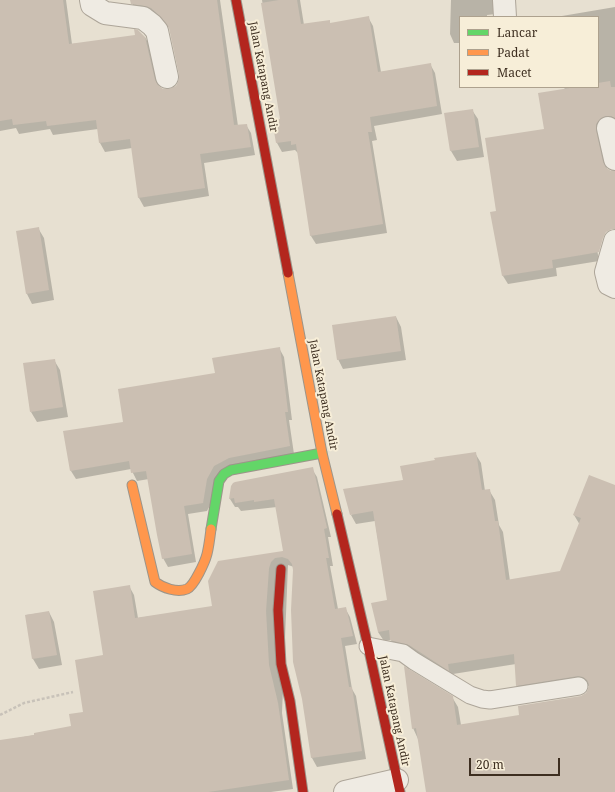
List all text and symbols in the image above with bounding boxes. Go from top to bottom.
legend [459,16,599,88]
street label: Jalan Katapang Andir [246,20,280,134]
text: Lancar [497,24,537,41]
text: Padat [497,44,529,61]
text: Macet [497,64,532,81]
street label: Jalan Katapang Andir [306,338,340,452]
street label: Jalan Katapang Andir [376,654,412,768]
scale bar [471,750,562,776]
text: 20 m [476,756,504,773]

